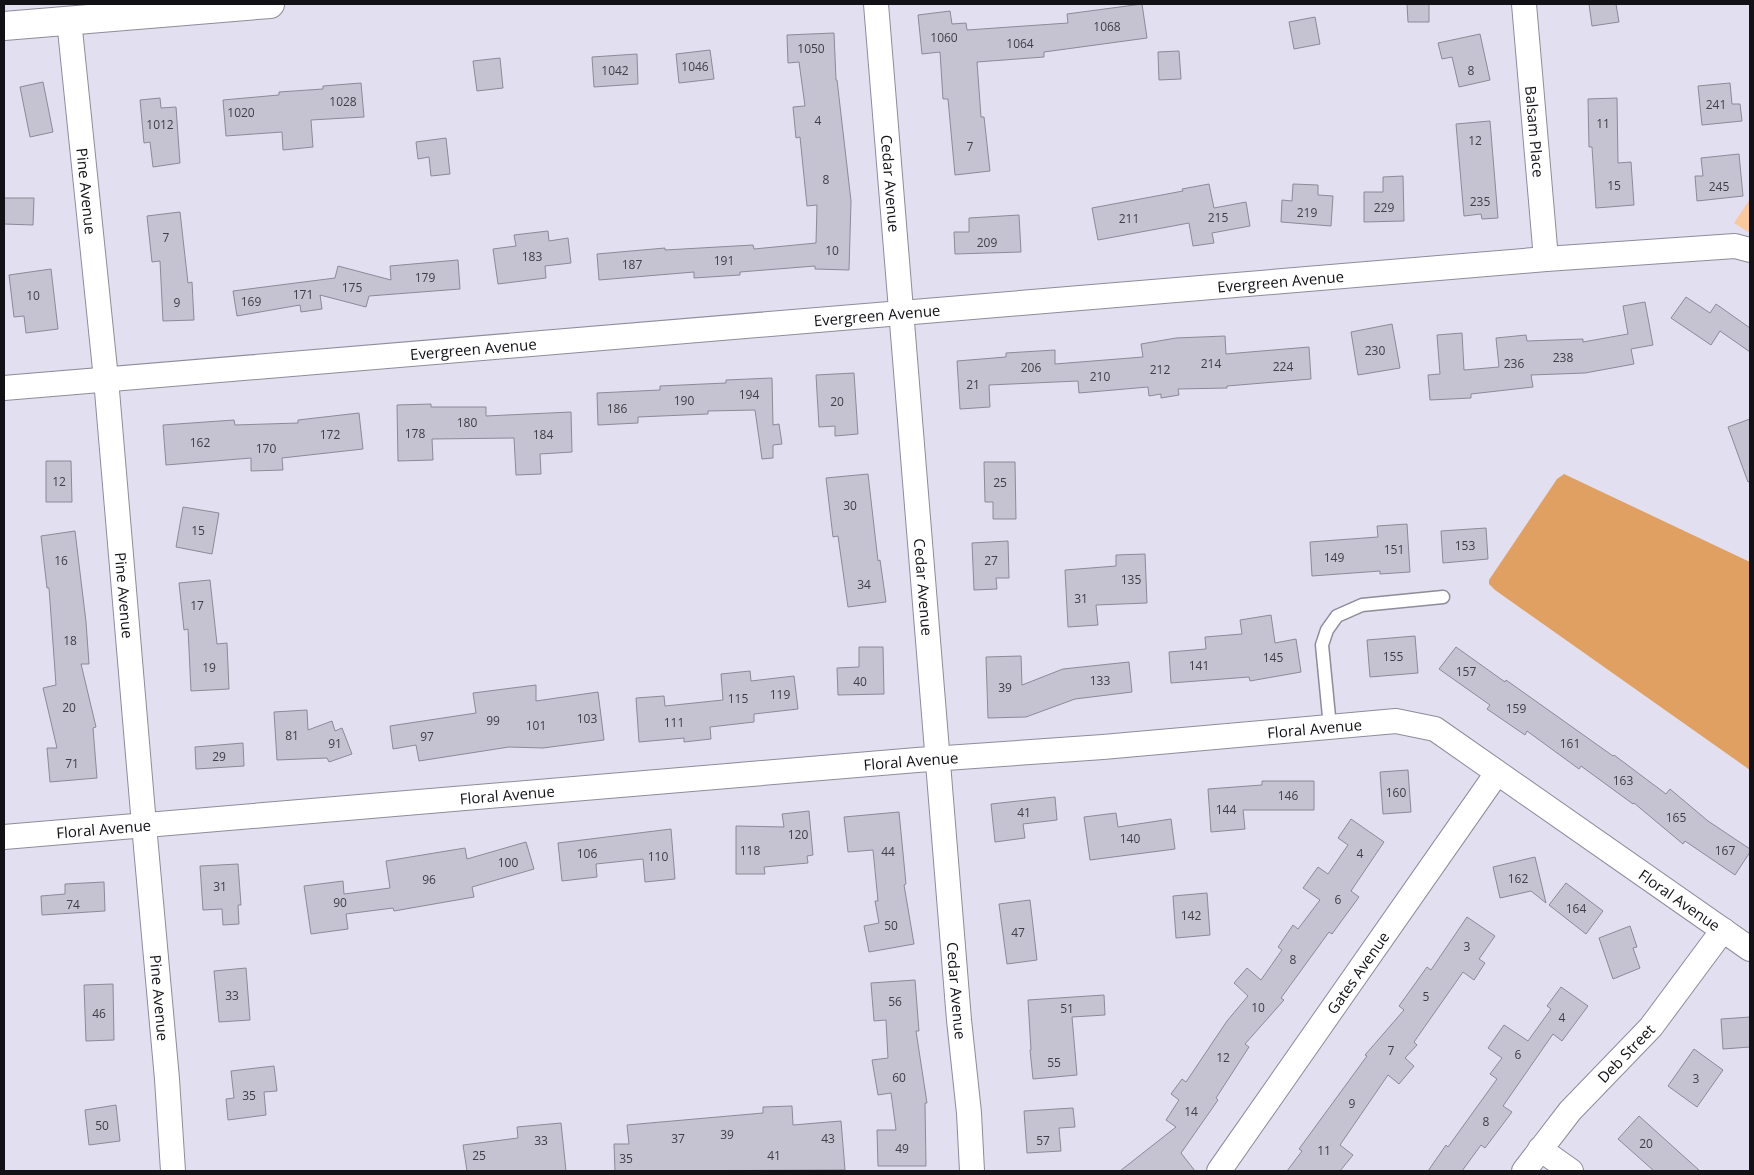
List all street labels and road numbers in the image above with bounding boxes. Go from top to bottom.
street label: Balsam Place [1521,85,1549,178]
street label: Cedar Avenue [877,134,905,233]
street label: Pine Avenue [72,147,101,235]
street label: Evergreen Avenue [1216,266,1345,296]
street label: Evergreen Avenue [813,300,941,330]
street label: Evergreen Avenue [409,333,537,364]
street label: Cedar Avenue [910,538,938,637]
street label: Pine Avenue [111,551,138,639]
street label: Floral Avenue [1266,714,1363,742]
street label: Floral Avenue [863,747,959,774]
street label: Floral Avenue [459,781,555,809]
street label: Floral Avenue [55,815,152,843]
street label: Floral Avenue [1635,864,1724,935]
street label: Gates Avenue [1322,927,1393,1018]
street label: Cedar Avenue [943,941,971,1040]
street label: Pine Avenue [146,954,174,1042]
street label: Deb Street [1593,1019,1659,1087]

